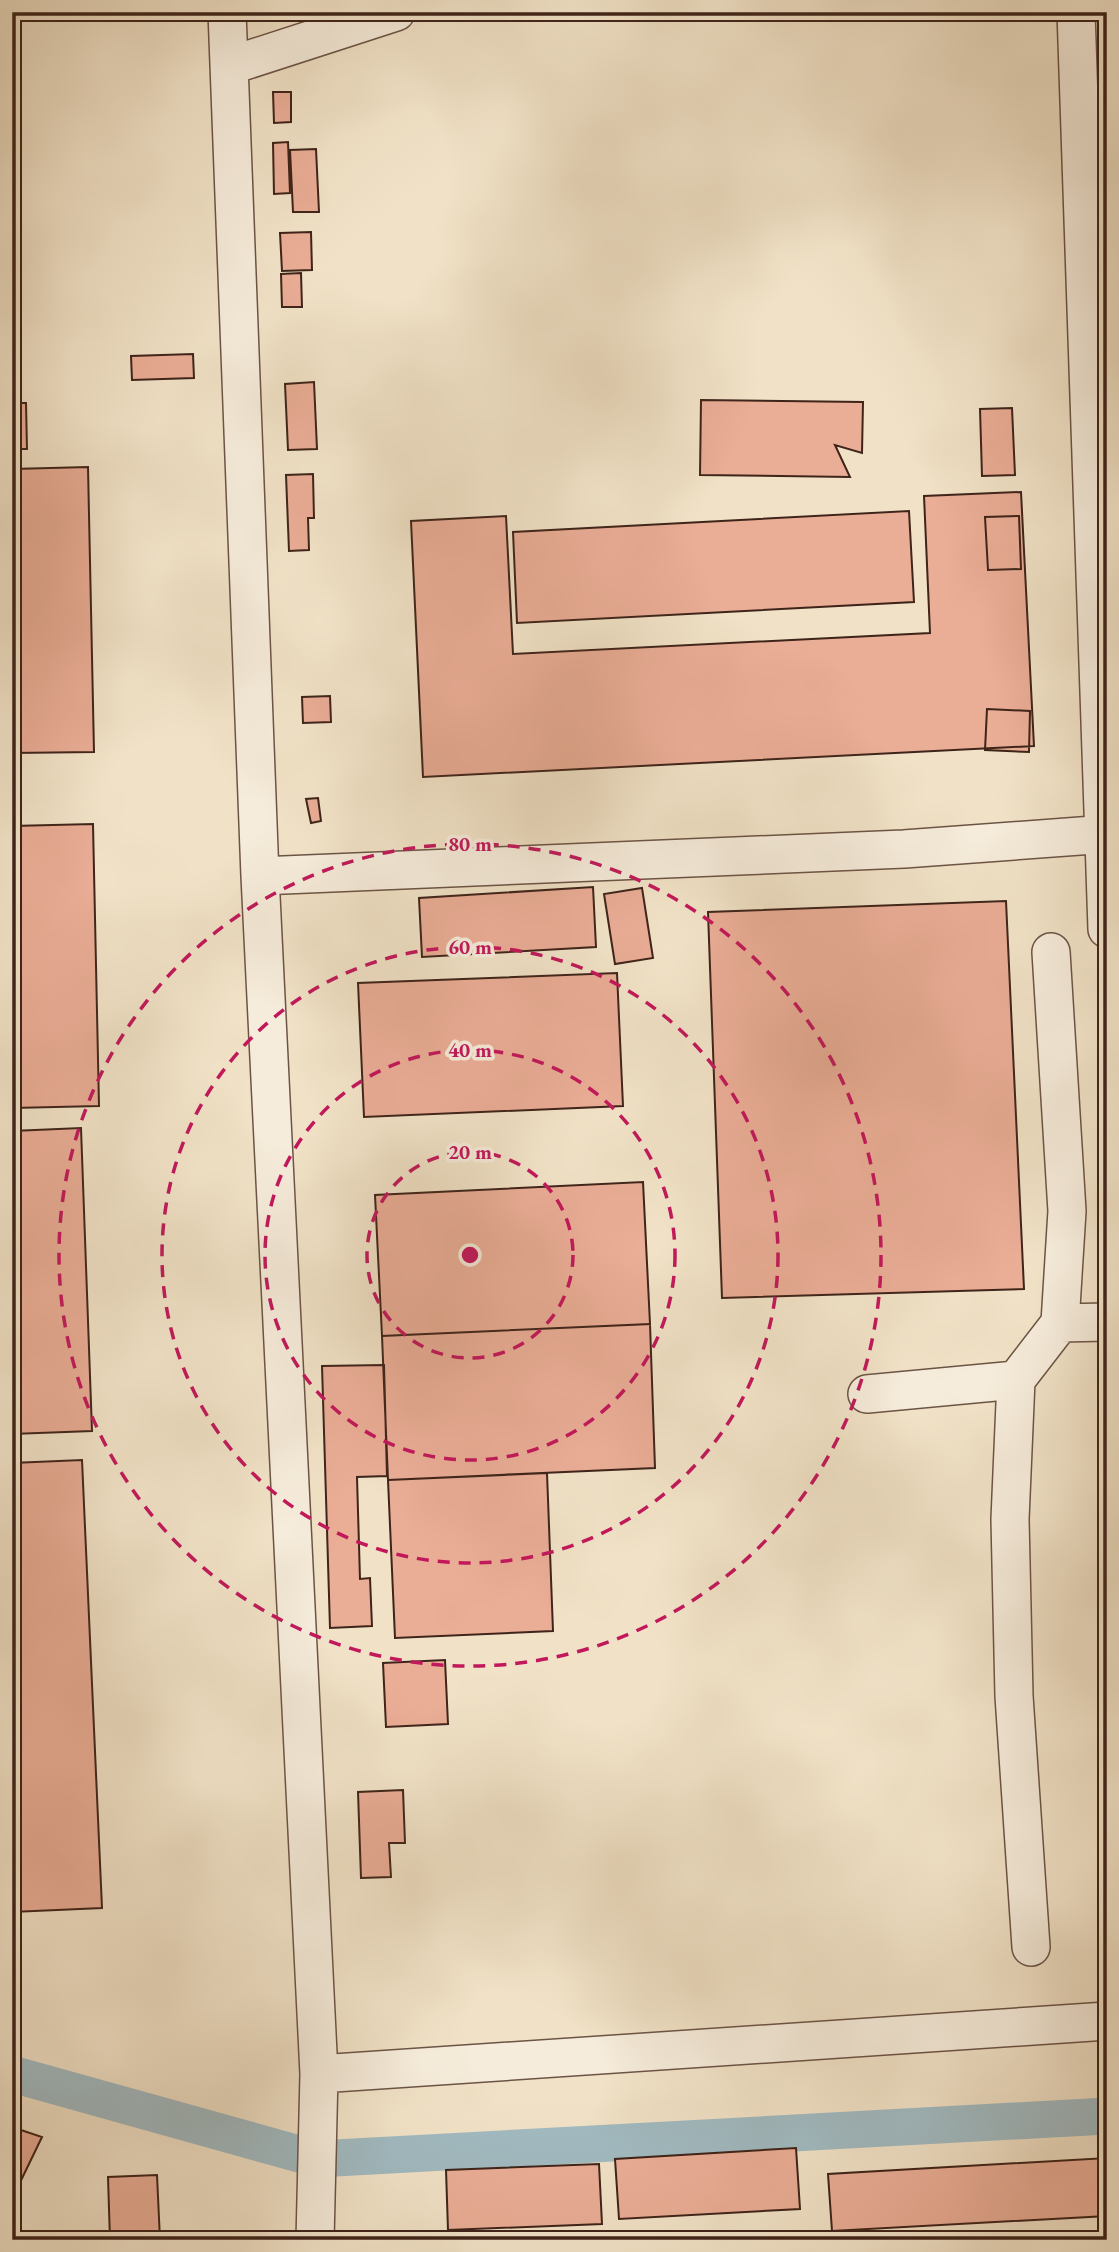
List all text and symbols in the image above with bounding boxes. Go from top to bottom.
text: 80 m [448,830,492,857]
text: 60 m [448,933,492,960]
text: 40 m [448,1036,492,1063]
text: 20 m [448,1138,492,1165]
centre of rings [458,1243,482,1267]

